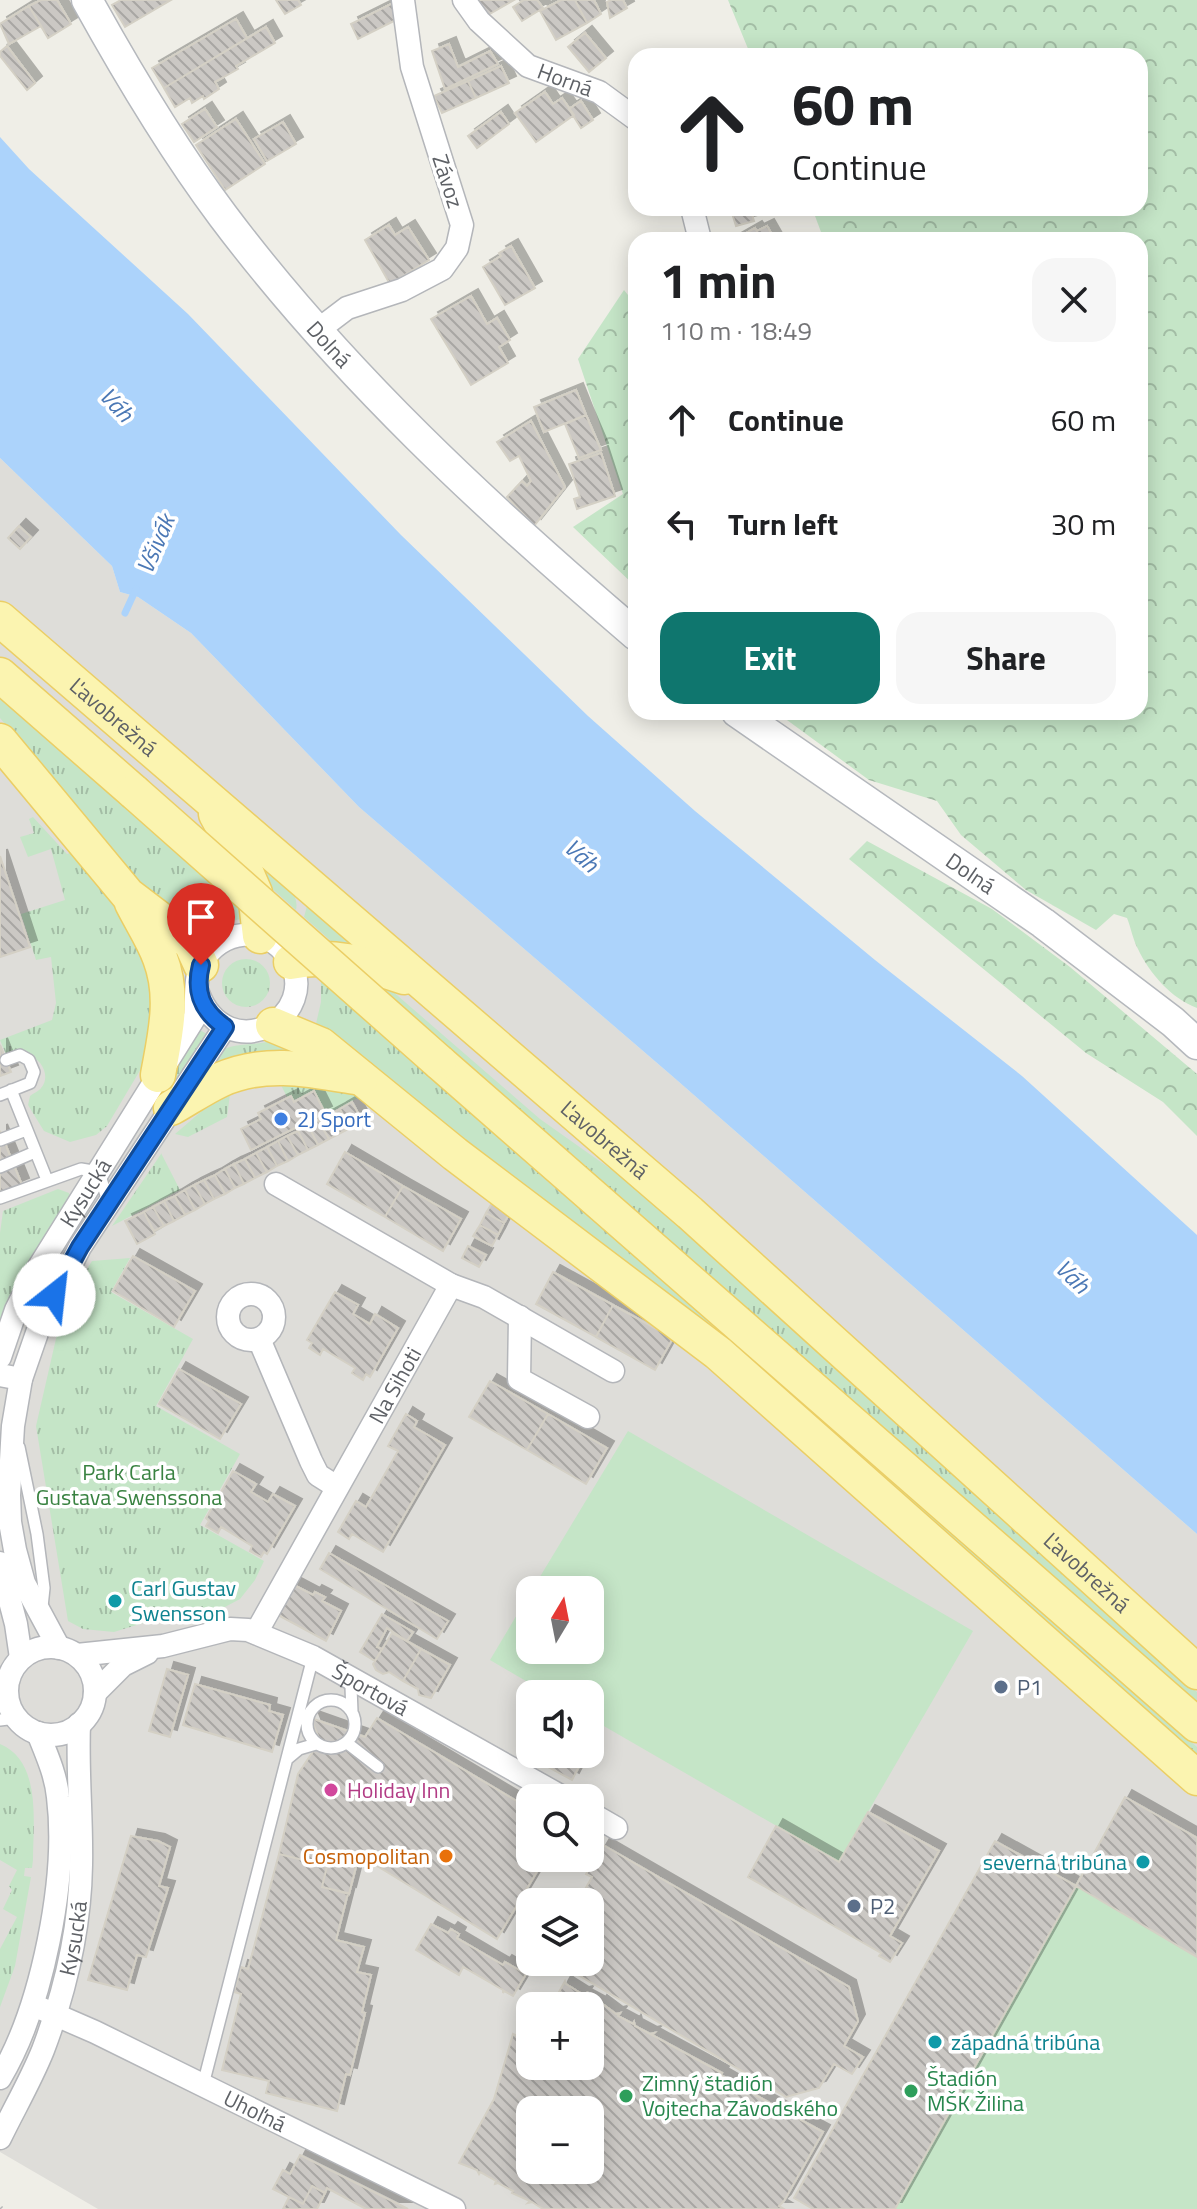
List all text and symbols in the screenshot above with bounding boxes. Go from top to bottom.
street label: Horná [533,54,598,105]
text: 60 m [792,62,914,147]
icon: ahead [660,80,764,184]
text: Continue [792,139,927,194]
street label: Závoz [423,150,473,212]
text: 1 min [660,244,777,317]
button: close [1032,258,1116,342]
text: 110 m · 18:49 [660,311,812,350]
street label: Dolná [299,313,360,376]
water label: Váh [91,378,143,430]
text: Continue [728,397,844,443]
text: 60 m [1051,397,1116,443]
icon: ahead [660,398,704,442]
text: Turn left [728,501,838,547]
text: 30 m [1051,501,1116,547]
icon: left [660,502,704,546]
water label: Všivák [127,506,185,579]
button: Exit [660,612,880,704]
button: Share [896,612,1116,704]
street label: Ľavobrežná [62,669,165,765]
water label: Váh [556,829,608,881]
street label: Dolná [939,844,1003,902]
pin [167,883,235,965]
icon: arrive [179,895,223,939]
street label: Ľavobrežná [553,1092,656,1187]
place label: 2J Sport [297,1102,371,1136]
marker: 2J Sport [272,1110,290,1128]
street label: Kysucká [51,1152,120,1234]
water label: Váh [1047,1250,1099,1302]
position arrow [12,1253,96,1337]
street label: Na Sihoti [360,1341,430,1430]
park label: Park Carla Gustava Swenssona [36,1455,222,1514]
street label: Ľavobrežná [1036,1524,1138,1621]
place label: Carl Gustav Swensson [131,1571,237,1630]
north arrow [516,1576,604,1664]
map controls [516,1576,604,2184]
marker: Carl Gustav Swensson [106,1592,124,1610]
street label: Športová [326,1654,415,1725]
place label: P1 [1017,1670,1042,1704]
marker: P1 [992,1678,1010,1696]
button: sound [516,1680,604,1768]
place label: Holiday Inn [347,1773,450,1807]
marker: Holiday Inn [322,1781,340,1799]
button: search [516,1784,604,1872]
place label: Cosmopolitan [303,1839,430,1873]
place label: severná tribúna [983,1845,1127,1879]
marker: Cosmopolitan [437,1847,455,1865]
marker: severná tribúna [1134,1853,1152,1871]
button: layers [516,1888,604,1976]
place label: P2 [870,1889,895,1923]
marker: P2 [845,1897,863,1915]
street label: Kysucká [50,1899,96,1979]
button: + [516,1992,604,2080]
place label: západná tribúna [951,2025,1100,2059]
marker: západná tribúna [926,2033,944,2051]
place label: Štadión MŠK Žilina [927,2061,1024,2120]
place label: Zimný štadión Vojtecha Závodského [642,2066,838,2125]
street label: Uhoľná [218,2081,292,2141]
marker: Štadión MŠK Žilina [902,2082,920,2100]
marker: Zimný štadión Vojtecha Závodského [617,2087,635,2105]
button: − [516,2096,604,2184]

